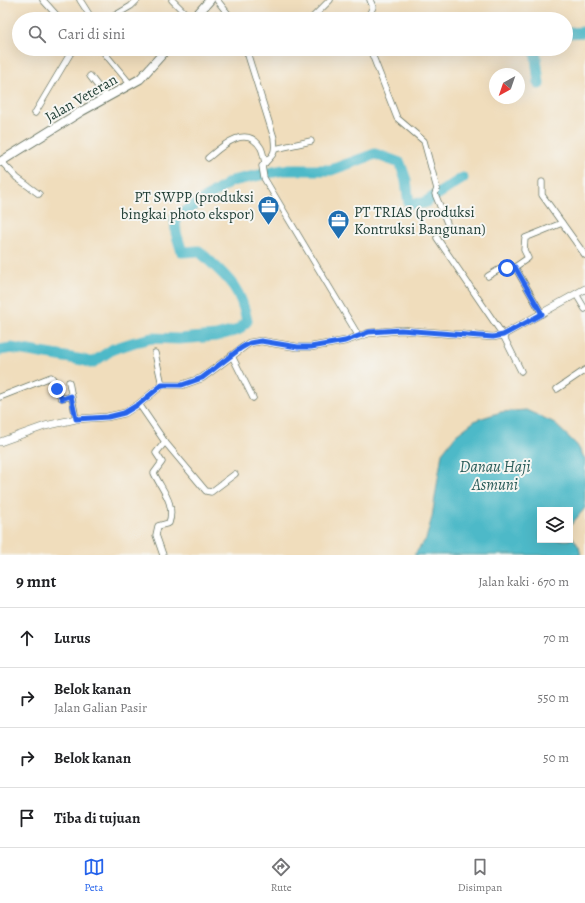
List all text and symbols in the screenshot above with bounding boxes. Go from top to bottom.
search box [12,12,573,56]
icon: search [26,23,48,45]
text: Cari di sini [58,24,125,44]
north arrow [489,68,525,104]
street label: Jalan Veteran [41,69,121,127]
place label: PT SWPP (produksi bingkai photo ekspor) [121,187,254,224]
office icon: PT SWPP (produksi bingkai photo ekspor) [256,193,282,226]
place label: PT TRIAS (produksi Kontruksi Bangunan) [354,202,486,239]
office icon: PT TRIAS (produksi Kontruksi Bangunan) [326,208,352,241]
route start [498,259,516,277]
route end [48,380,66,398]
water label: Danau Haji Asmuni [460,456,530,496]
map controls [537,507,573,543]
button: layers [537,507,573,543]
text: 9 mnt [16,570,56,593]
text: Jalan kaki · 670 m [478,573,569,590]
icon: ahead [16,627,38,649]
text: Lurus [54,628,91,648]
text: 70 m [543,629,569,646]
text: Belok kanan [54,679,131,699]
icon: right [16,687,38,709]
text: 550 m [538,689,569,706]
text: Jalan Galian Pasir [54,699,147,716]
icon: right [16,747,38,769]
text: Belok kanan [54,748,131,768]
text: 50 m [543,749,569,766]
icon: arrive [16,807,38,829]
text: Tiba di tujuan [54,808,140,828]
tab: Peta [83,856,105,895]
tab: Rute [270,856,292,895]
tab: Disimpan [458,856,502,895]

